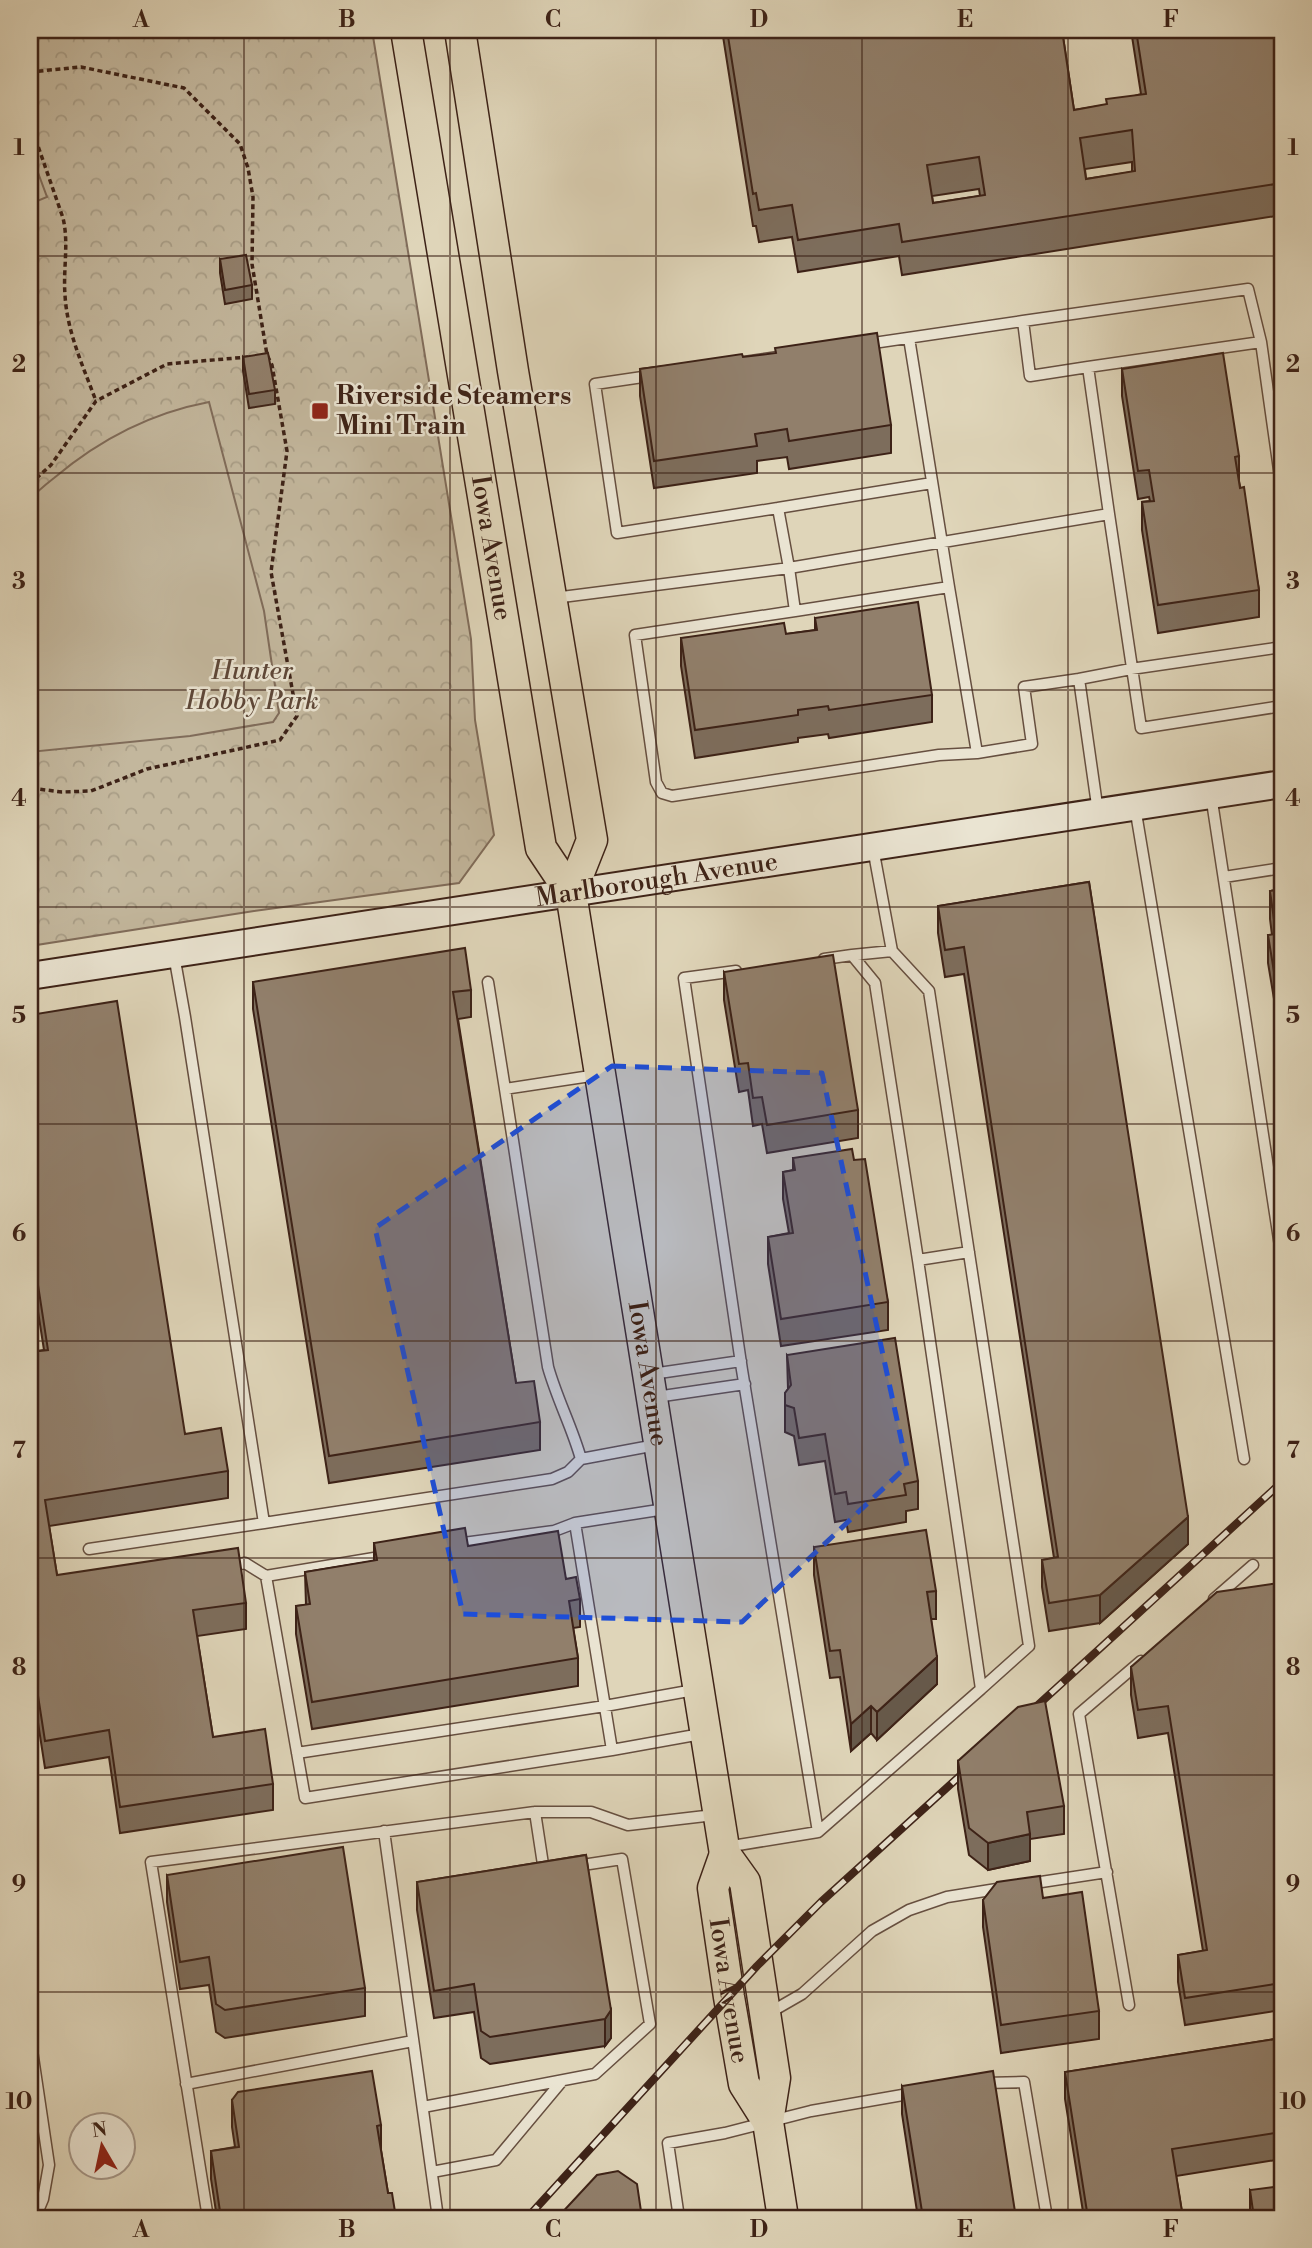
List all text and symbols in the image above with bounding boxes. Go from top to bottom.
text: A [132,6,150,34]
text: B [338,6,356,34]
text: C [545,6,561,34]
text: D [750,6,768,34]
text: E [957,6,973,34]
text: F [1163,6,1179,34]
text: 1 [13,134,25,162]
text: 1 [1287,134,1299,162]
text: 2 [12,351,26,379]
text: 2 [1286,351,1300,379]
place label: Riverside Steamers Mini Train [336,380,571,442]
marker: Riverside Steamers Mini Train [310,401,330,421]
street label: Iowa Avenue [464,473,519,623]
text: 3 [12,568,26,596]
text: 3 [1286,568,1300,596]
park label: Hunter Hobby Park [184,655,319,717]
text: 4 [11,785,27,813]
text: 4 [1285,785,1301,813]
street label: Marlborough Avenue [533,846,780,914]
text: 5 [12,1002,26,1030]
text: 5 [1286,1002,1300,1030]
text: 6 [12,1220,26,1248]
text: 6 [1286,1220,1300,1248]
street label: Iowa Avenue [621,1299,675,1449]
text: 7 [12,1437,26,1465]
text: 7 [1286,1437,1300,1465]
text: 8 [12,1654,26,1682]
text: 8 [1286,1654,1300,1682]
text: 9 [12,1871,26,1899]
text: 9 [1286,1871,1300,1899]
street label: Iowa Avenue [702,1916,756,2066]
text: 10 [5,2088,33,2116]
text: 10 [1279,2088,1307,2116]
north arrow [66,2112,136,2182]
text: N [90,2117,109,2143]
text: A [132,2216,150,2244]
text: B [338,2216,356,2244]
text: C [545,2216,561,2244]
text: D [750,2216,768,2244]
text: E [957,2216,973,2244]
text: F [1163,2216,1179,2244]

